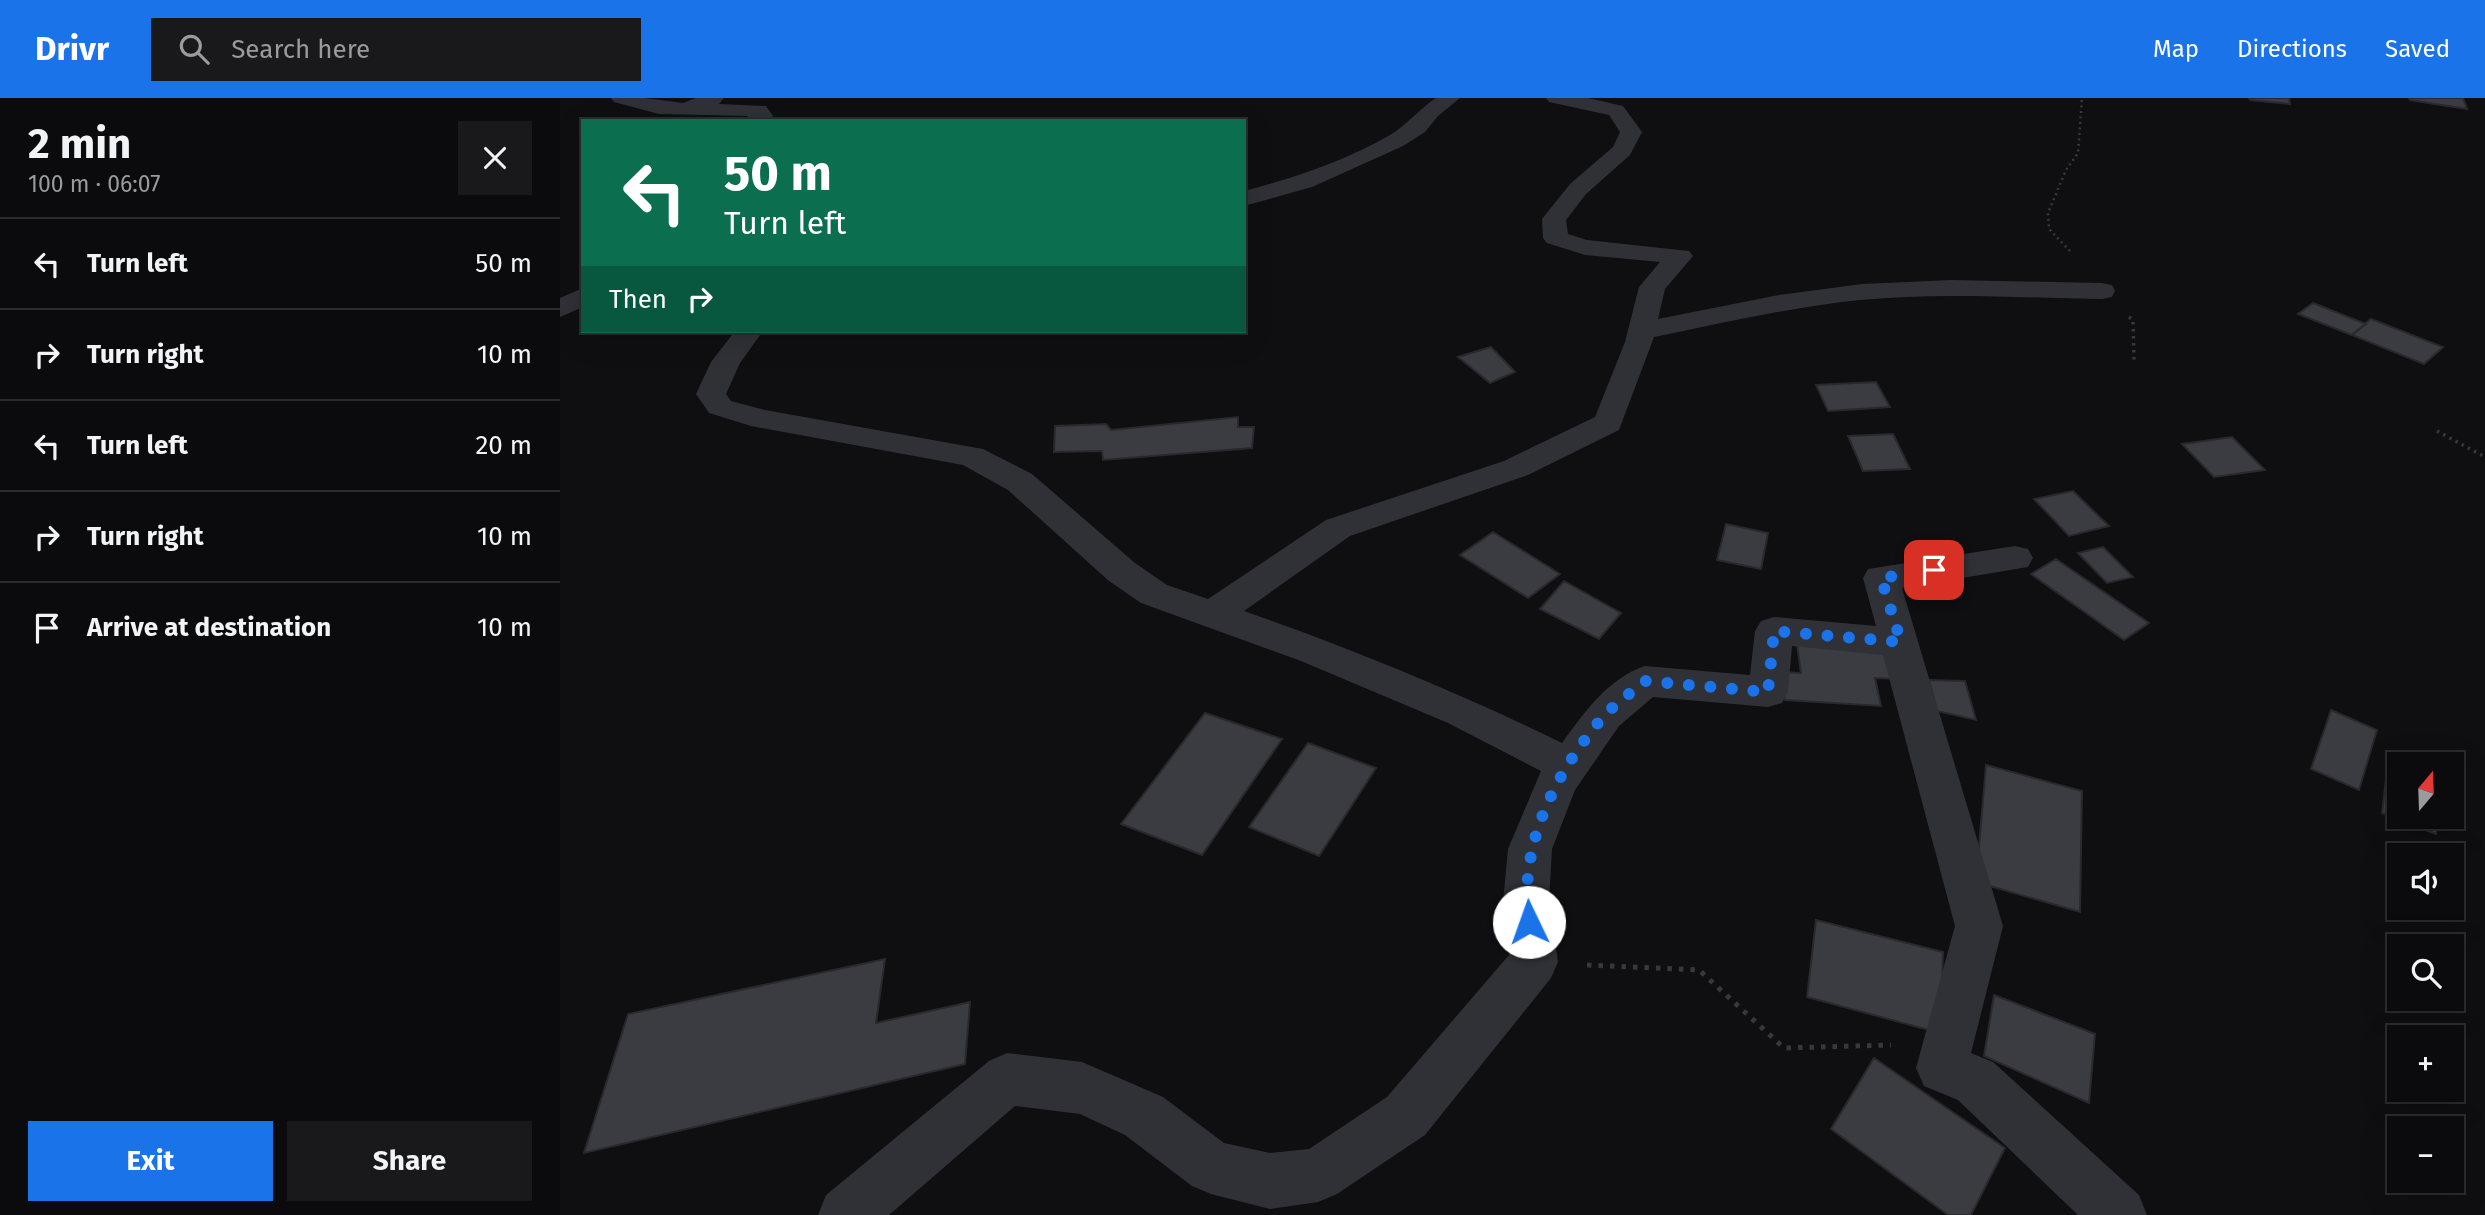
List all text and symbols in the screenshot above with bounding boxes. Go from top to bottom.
search box [151,18,641,81]
text: Drivr [35,29,109,69]
icon: search [175,30,213,68]
text: Search here [231,34,370,65]
text: Map [2153,35,2199,63]
text: Directions [2237,35,2347,63]
text: Saved [2385,35,2450,63]
text: 2 min [28,119,131,169]
button: close [458,121,532,195]
text: 50 m [724,144,832,203]
icon: left [609,147,700,238]
text: 100 m · 06:07 [28,170,160,198]
text: Turn left [724,204,846,242]
icon: left [28,245,66,283]
text: Turn left [87,248,188,279]
text: 50 m [475,248,532,279]
icon: right [681,280,719,318]
text: Then [609,284,667,315]
icon: right [28,336,66,374]
text: Turn right [87,339,204,370]
text: 10 m [477,339,532,370]
icon: left [28,427,66,465]
text: Turn left [87,430,188,461]
text: 20 m [475,430,532,461]
icon: right [28,518,66,556]
text: Turn right [87,521,204,552]
text: 10 m [477,521,532,552]
pin [1904,540,1964,600]
icon: arrive [1915,551,1953,589]
icon: arrive [28,609,66,647]
text: Arrive at destination [87,612,331,643]
text: 10 m [477,612,532,643]
north arrow [2387,752,2464,830]
map controls [2387,752,2464,1193]
button: sound [2387,843,2464,920]
position arrow [1492,885,1566,959]
button: search [2387,934,2464,1011]
button: + [2387,1025,2464,1102]
button: − [2387,1116,2464,1193]
button: Exit [28,1121,273,1201]
button: Share [287,1121,532,1201]

